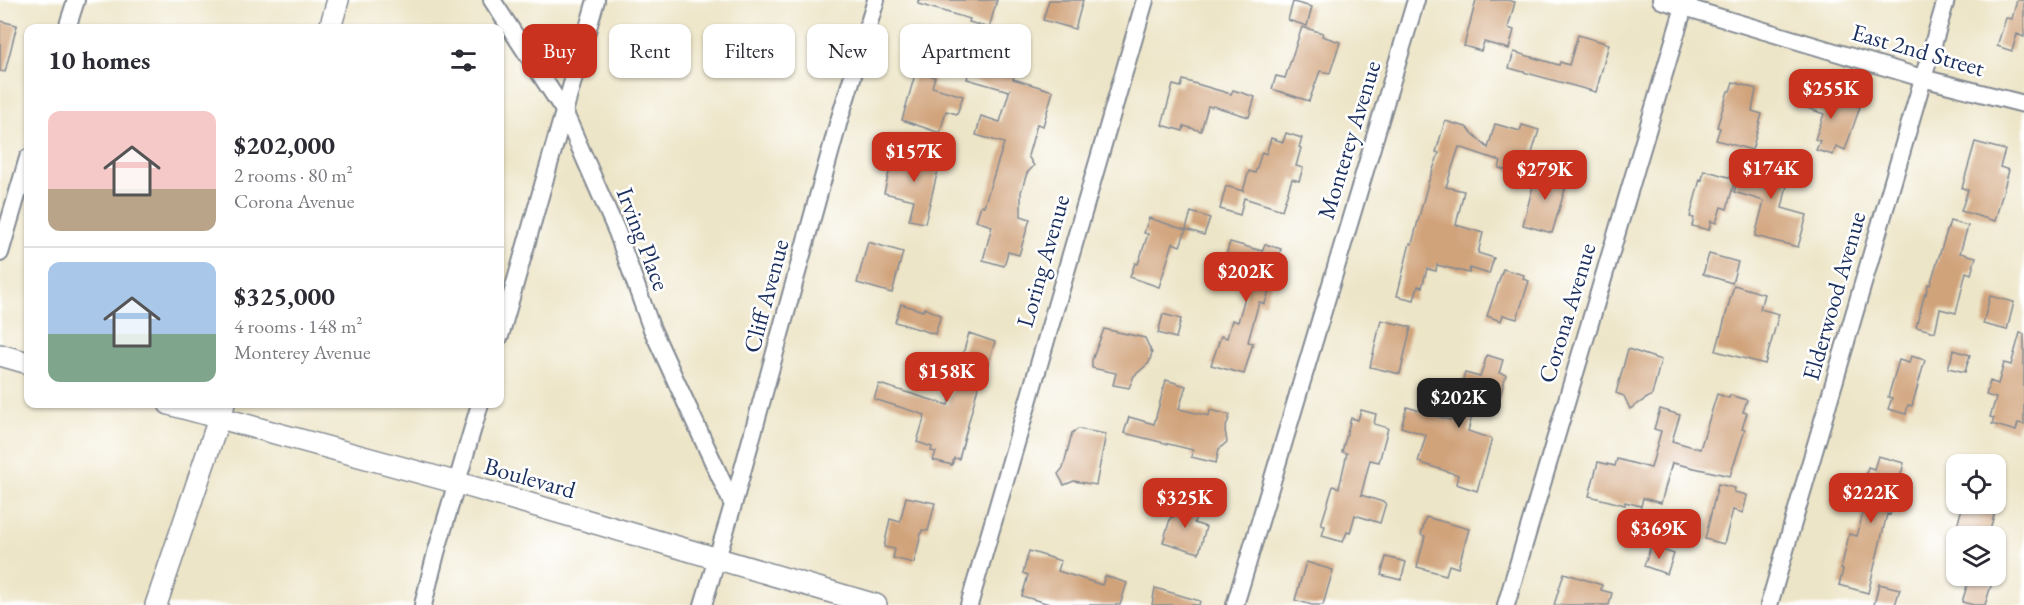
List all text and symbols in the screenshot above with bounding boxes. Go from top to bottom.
street label: East 2nd Street [1848,16,1988,83]
chip: Buy [522,24,597,78]
chip: Rent [609,24,691,78]
chip: Filters [703,24,795,78]
chip: New [807,24,888,78]
chip: Apartment [900,24,1031,78]
text: 10 homes [48,43,150,77]
icon: filters [447,44,480,77]
street label: Monterey Avenue [1310,57,1387,223]
pin: $255K [1789,69,1873,120]
text: $255K [1803,75,1859,101]
text: $202,000 [234,128,335,162]
pin: $157K [872,132,956,183]
icon: home [96,135,168,207]
text: $157K [886,138,942,164]
pin: $174K [1729,149,1813,200]
pin: $279K [1503,150,1587,201]
text: $174K [1743,155,1799,181]
text: $279K [1517,156,1573,182]
text: 2 rooms · 80 m² [234,162,353,188]
street label: Irving Place [610,183,677,295]
text: Corona Avenue [234,188,355,214]
street label: Loring Avenue [1009,191,1076,331]
street label: Elderwood Avenue [1795,208,1872,384]
street label: Cliff Avenue [736,236,796,356]
street label: Corona Avenue [1531,239,1603,387]
pin: $202K [1204,252,1288,303]
text: $202K [1218,258,1274,284]
text: $325,000 [234,279,335,313]
icon: home [96,286,168,358]
text: 4 rooms · 148 m² [234,313,362,339]
text: Monterey Avenue [234,339,371,365]
pin: $158K [905,352,989,403]
text: $158K [919,358,975,384]
pin: $202K [1417,378,1501,429]
text: $202K [1431,384,1487,410]
street label: Boulevard [481,450,580,506]
map controls [1946,454,2006,586]
button: locate [1946,454,2006,514]
pin: $222K [1829,473,1913,524]
pin: $325K [1143,478,1227,529]
text: $222K [1843,479,1899,505]
text: $325K [1157,484,1213,510]
pin: $369K [1617,509,1701,560]
text: $369K [1631,515,1687,541]
button: layers [1946,526,2006,586]

